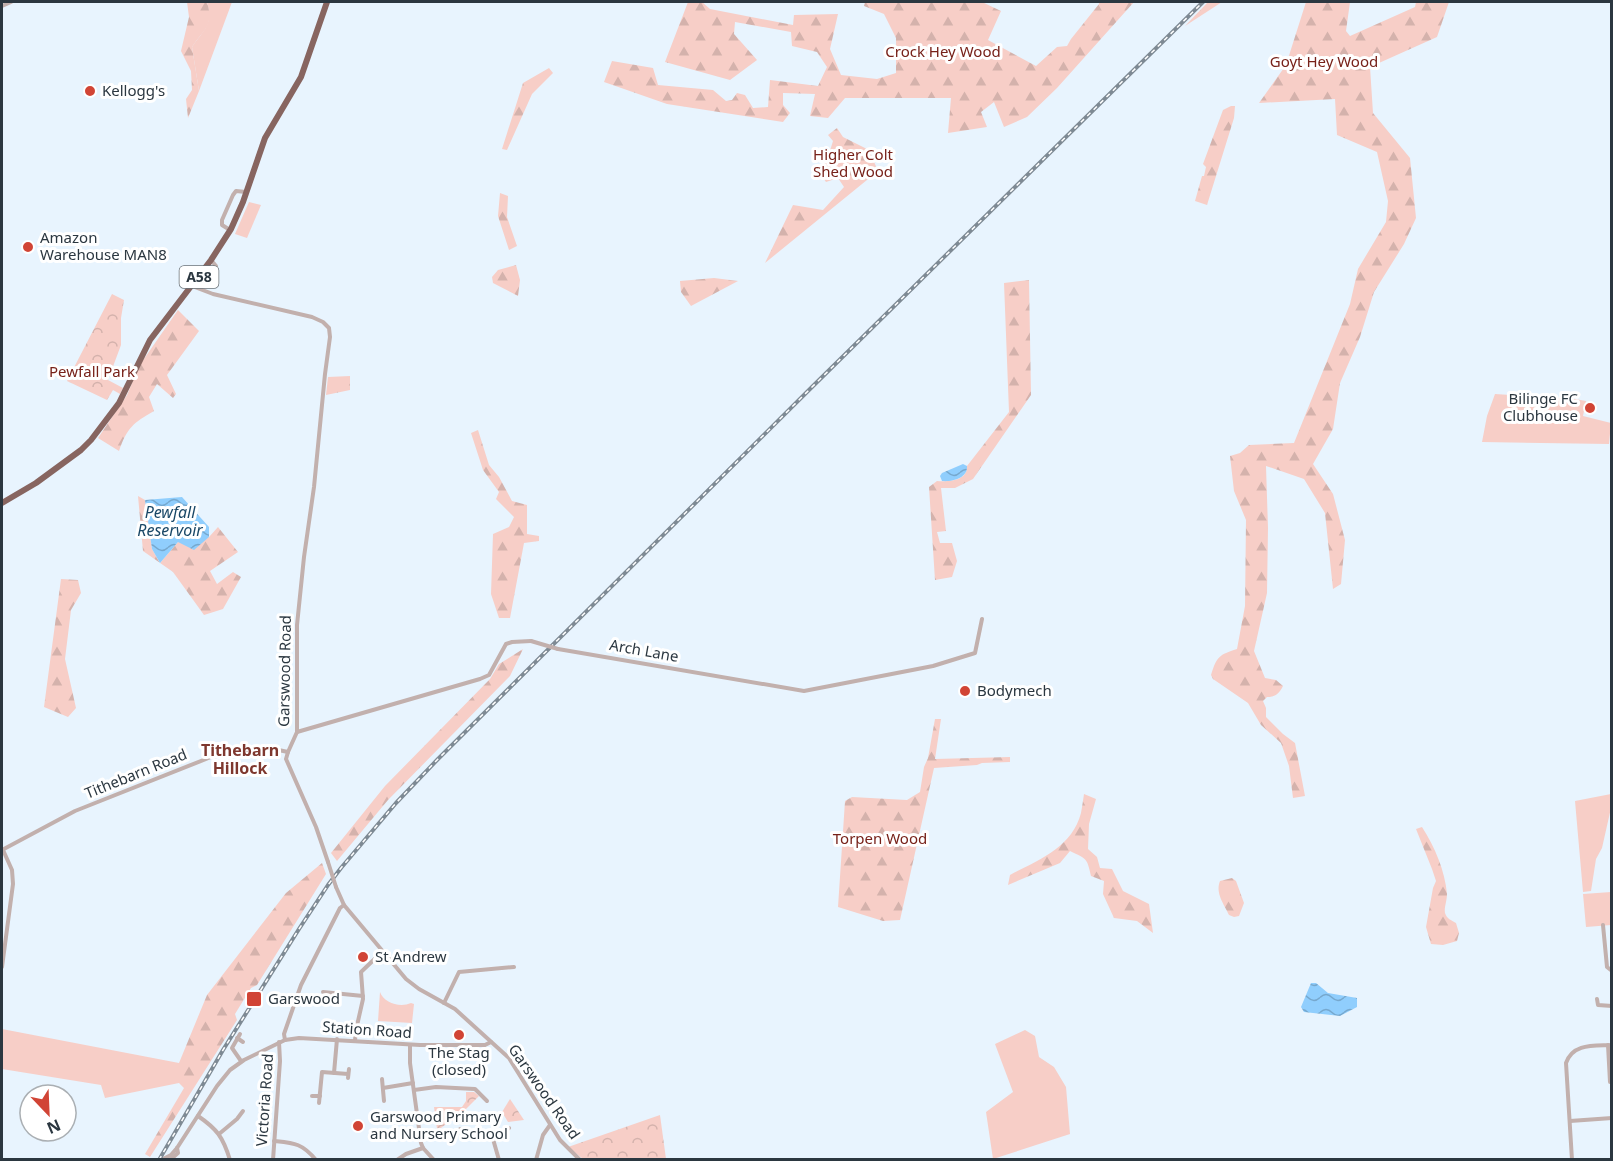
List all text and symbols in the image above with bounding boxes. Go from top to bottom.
park label: Crock Hey Wood [885,41,1001,61]
park label: Goyt Hey Wood [1270,51,1378,71]
place label: Kellogg's [102,80,165,100]
marker: Kellogg's [83,84,97,98]
park label: Higher Colt Shed Wood [813,144,894,181]
place label: Amazon Warehouse MAN8 [40,227,167,264]
marker: Amazon Warehouse MAN8 [21,240,35,254]
road number: A58 [180,266,218,288]
park label: Pewfall Park [49,361,135,381]
place label: Bilinge FC Clubhouse [1503,388,1579,425]
marker: Bilinge FC Clubhouse [1583,401,1597,415]
water label: Pewfall Reservoir [137,501,203,541]
street label: Garswood Road [273,615,295,727]
street label: Arch Lane [608,634,680,666]
place label: Bodymech [977,680,1052,700]
marker: Bodymech [958,684,972,698]
district label: Tithebarn Hillock [201,739,279,779]
street label: Tithebarn Road [82,743,190,803]
park label: Torpen Wood [833,828,927,848]
place label: St Andrew [375,946,447,966]
marker: St Andrew [356,950,370,964]
place label: Garswood [268,988,340,1008]
marker: Garswood [245,990,263,1008]
street label: Station Road [322,1016,412,1042]
marker: The Stag (closed) [452,1028,466,1042]
street label: Garswood Road [505,1040,585,1143]
place label: The Stag (closed) [428,1042,490,1079]
street label: Victoria Road [251,1053,277,1147]
north arrow [18,1083,78,1143]
place label: Garswood Primary and Nursery School [370,1106,508,1143]
text: N [44,1114,64,1139]
marker: Garswood Primary and Nursery School [351,1119,365,1133]

